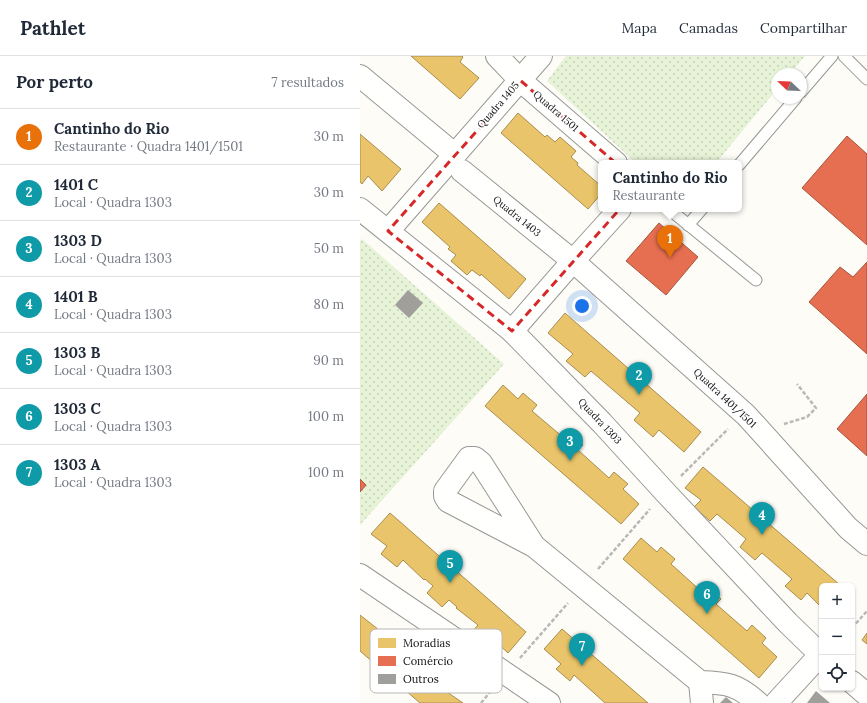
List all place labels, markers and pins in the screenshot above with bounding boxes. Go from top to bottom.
pin: 1 [657,225,683,258]
pin: 2 [626,362,652,395]
pin: 3 [557,428,583,461]
pin: 4 [749,502,775,535]
pin: 5 [437,550,463,583]
pin: 6 [694,581,720,614]
pin: 7 [569,633,595,666]

